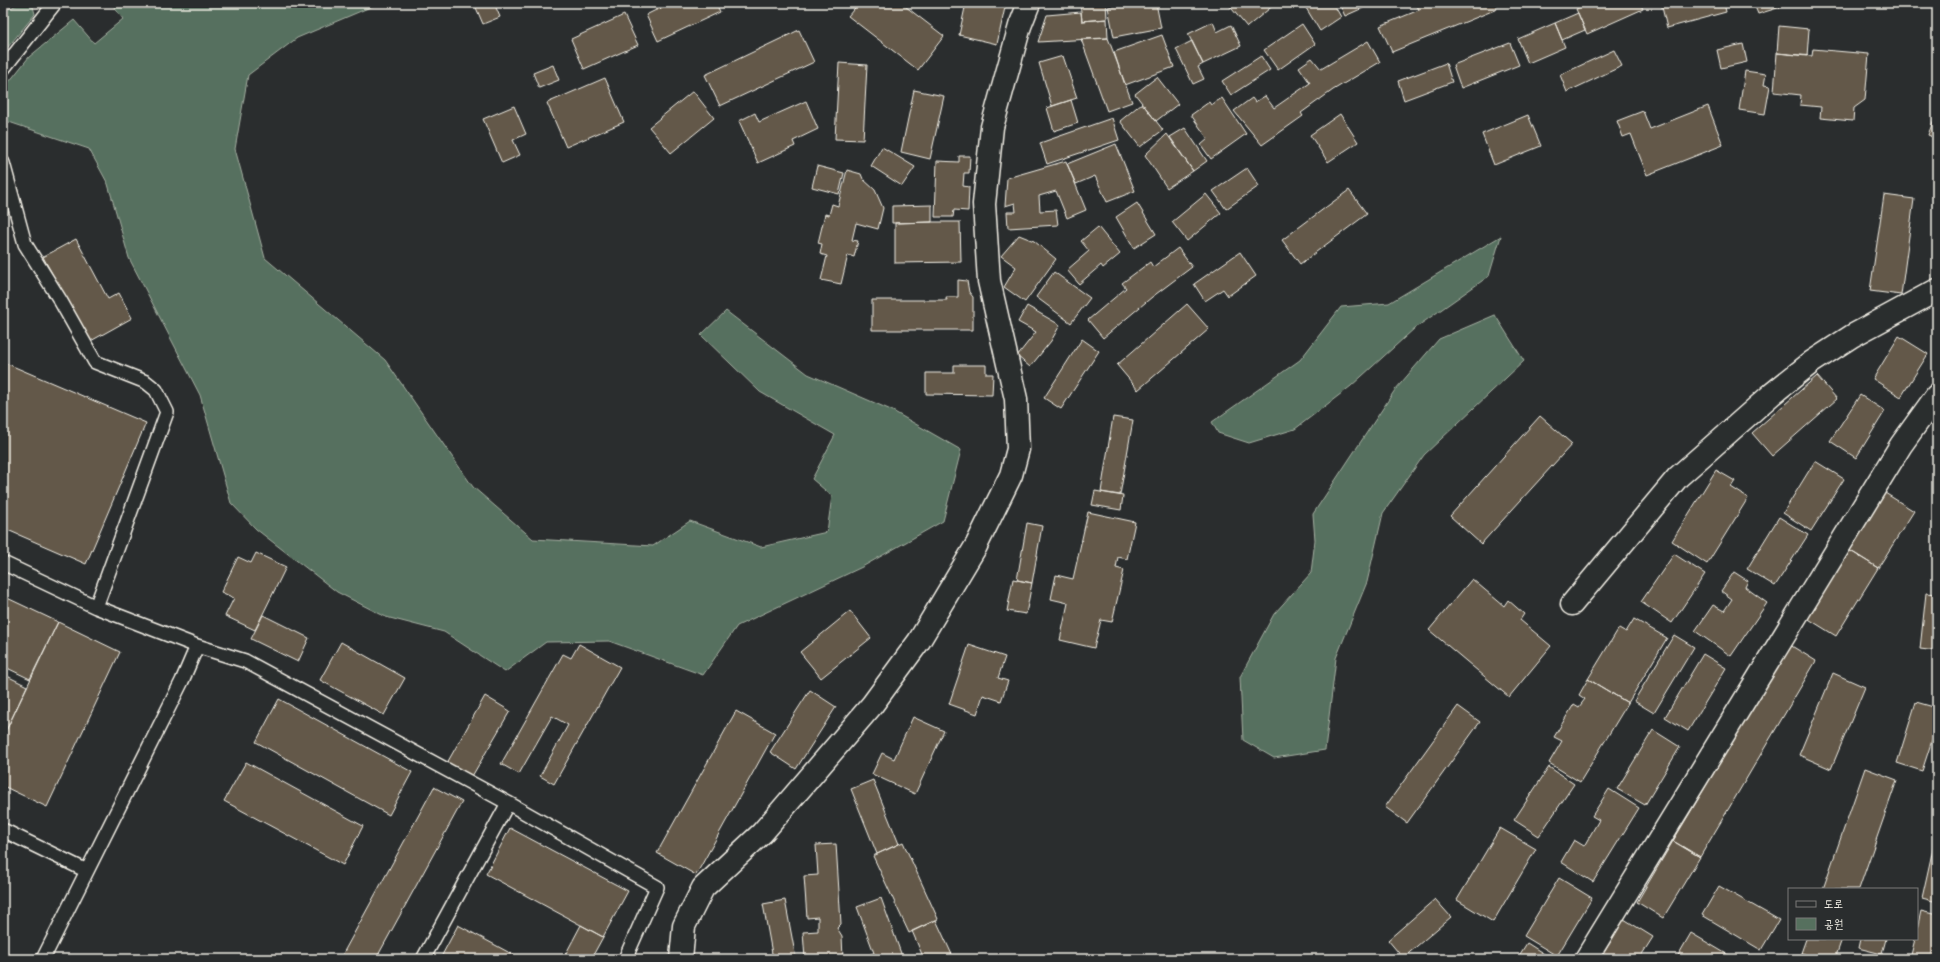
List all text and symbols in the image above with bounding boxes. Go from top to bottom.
legend [1788,888,1918,940]
text: 도로 [1824,897,1843,911]
text: 공원 [1824,917,1843,931]

